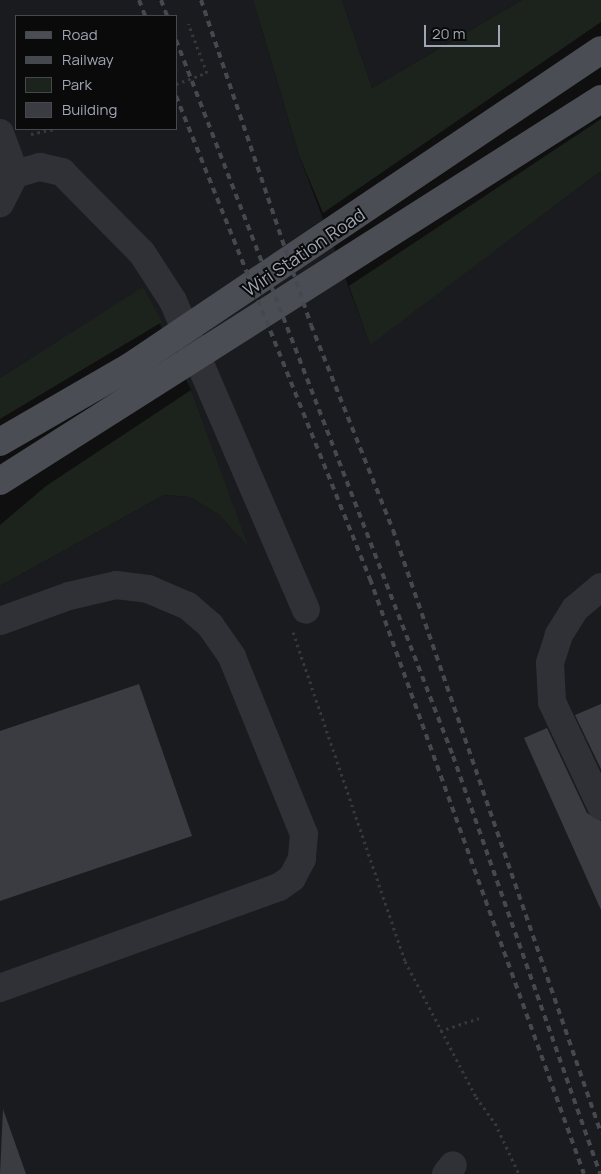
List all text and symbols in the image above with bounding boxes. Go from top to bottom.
legend [15,15,178,130]
scale bar [426,15,502,47]
text: 20 m [432,23,465,44]
text: Road [62,24,98,45]
text: Railway [62,49,114,70]
text: Park [62,74,92,95]
text: Building [62,99,117,120]
street label: Wiri Station Road [239,203,369,301]

